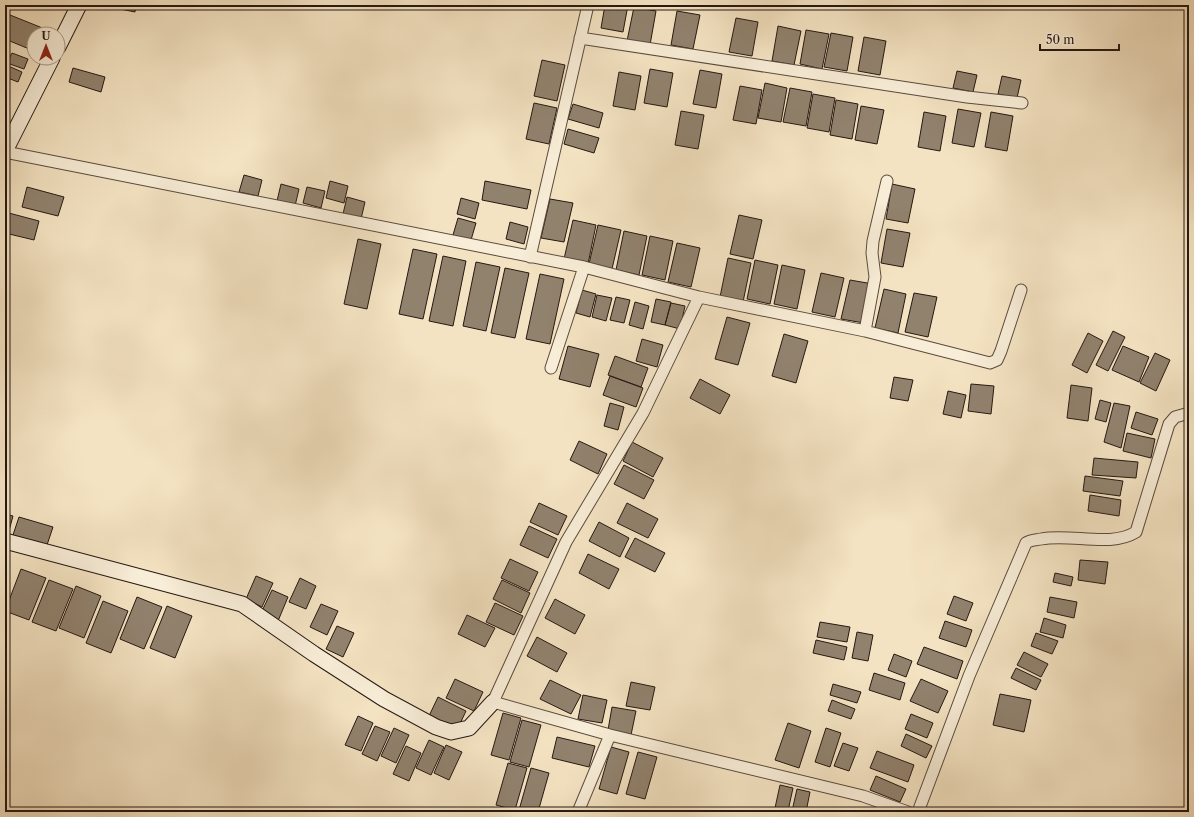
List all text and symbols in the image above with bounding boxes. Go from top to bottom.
north arrow [26,26,66,66]
scale bar [1040,26,1119,52]
text: U [42,29,51,43]
text: 50 m [1046,32,1075,47]

